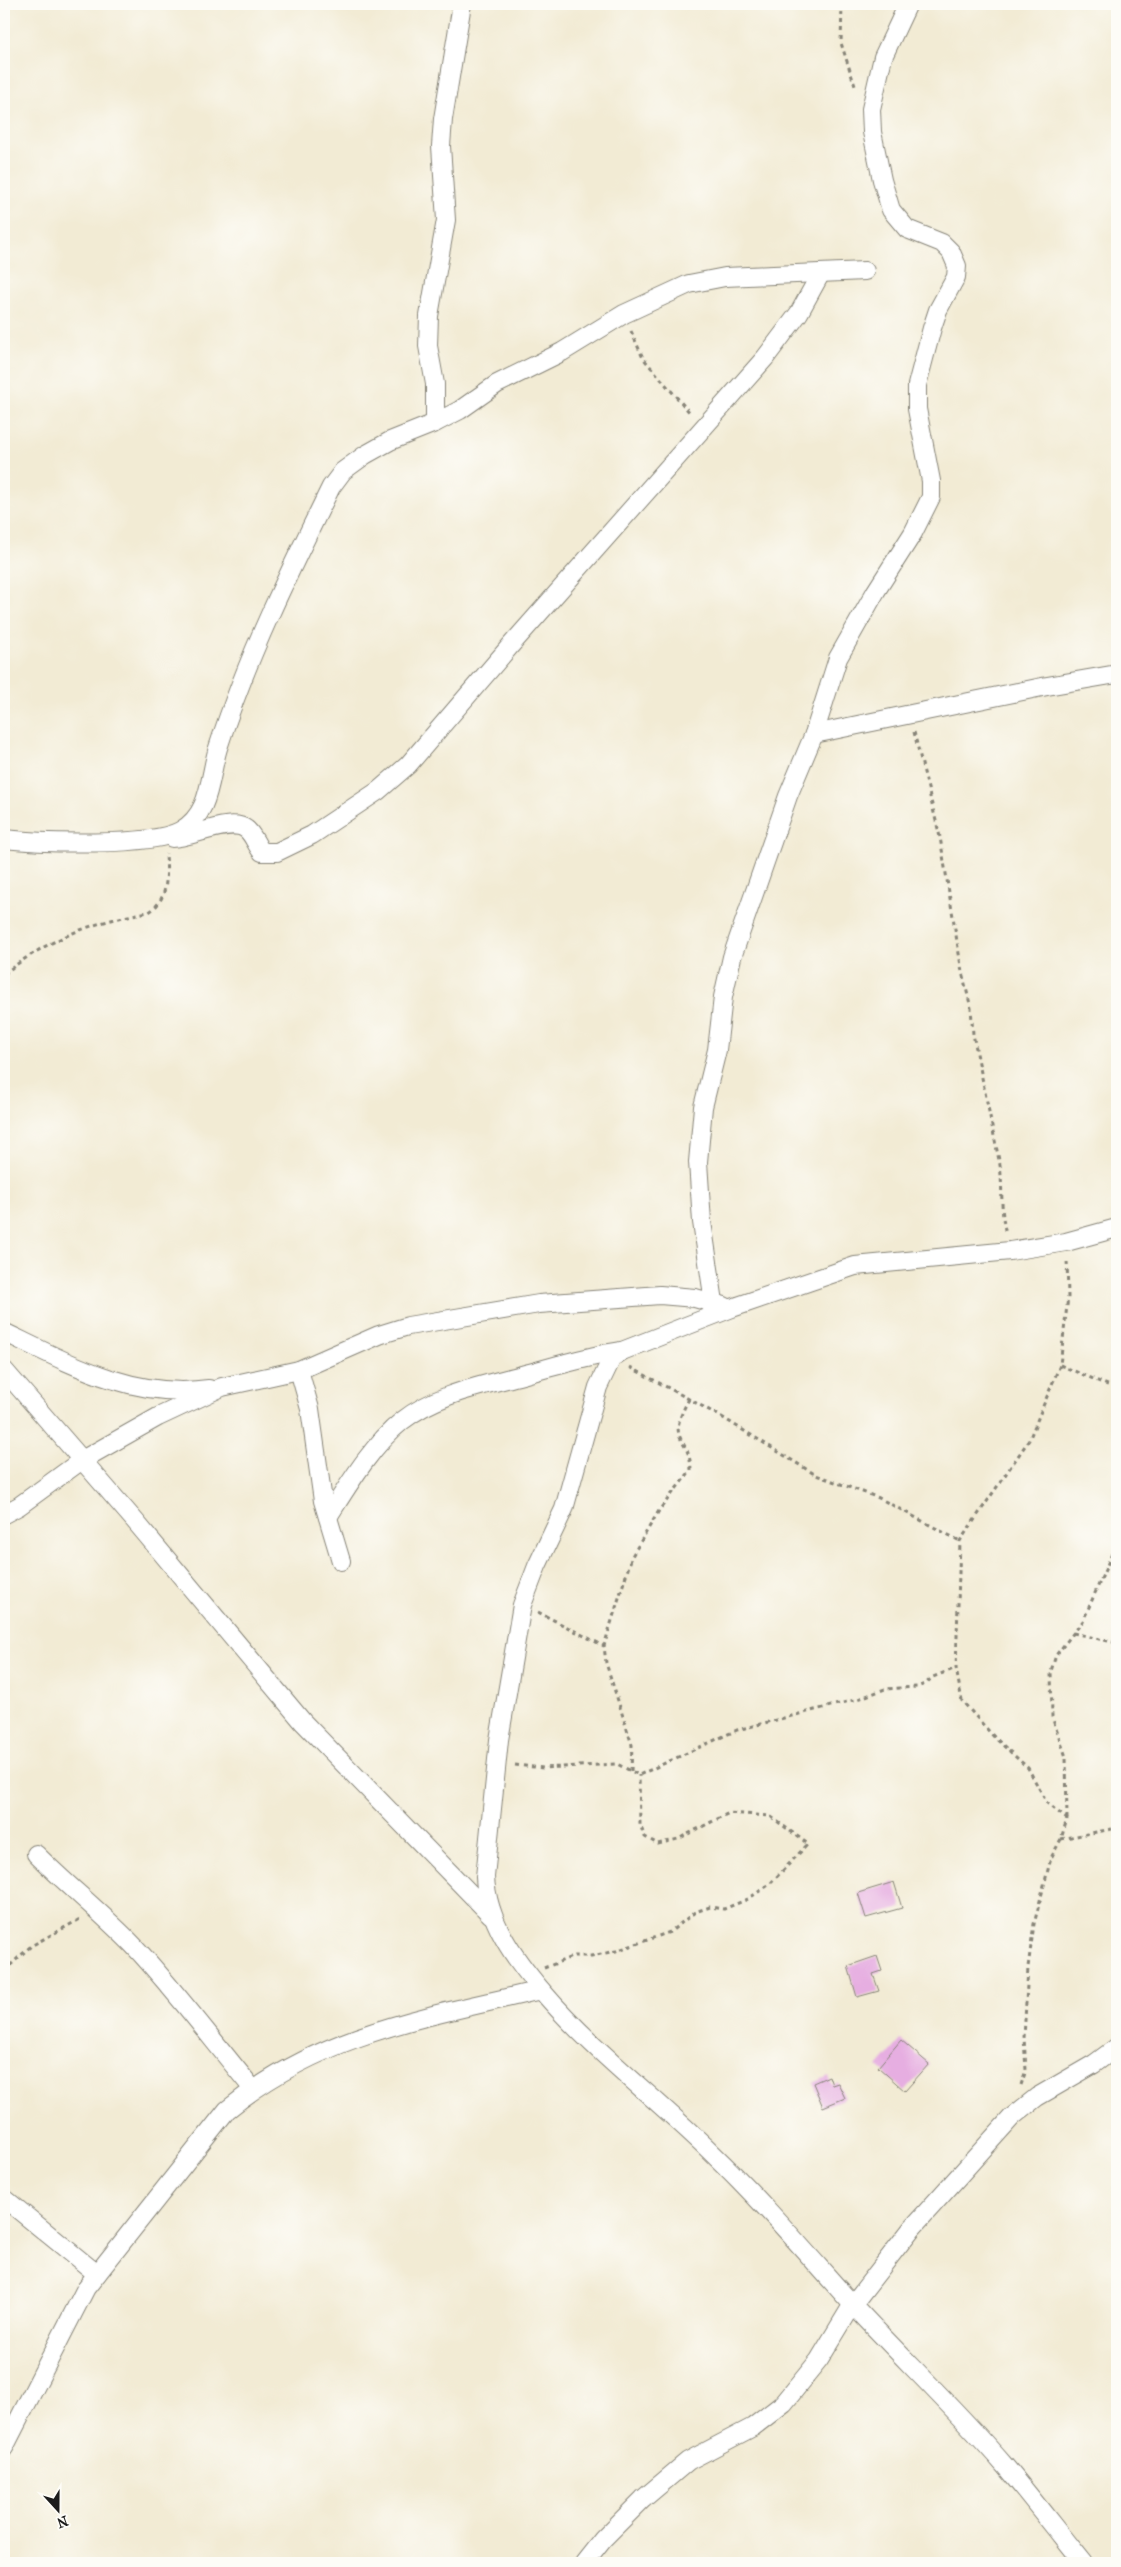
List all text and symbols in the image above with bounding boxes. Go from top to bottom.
north arrow [32,2484,82,2534]
text: N [54,2512,70,2532]

